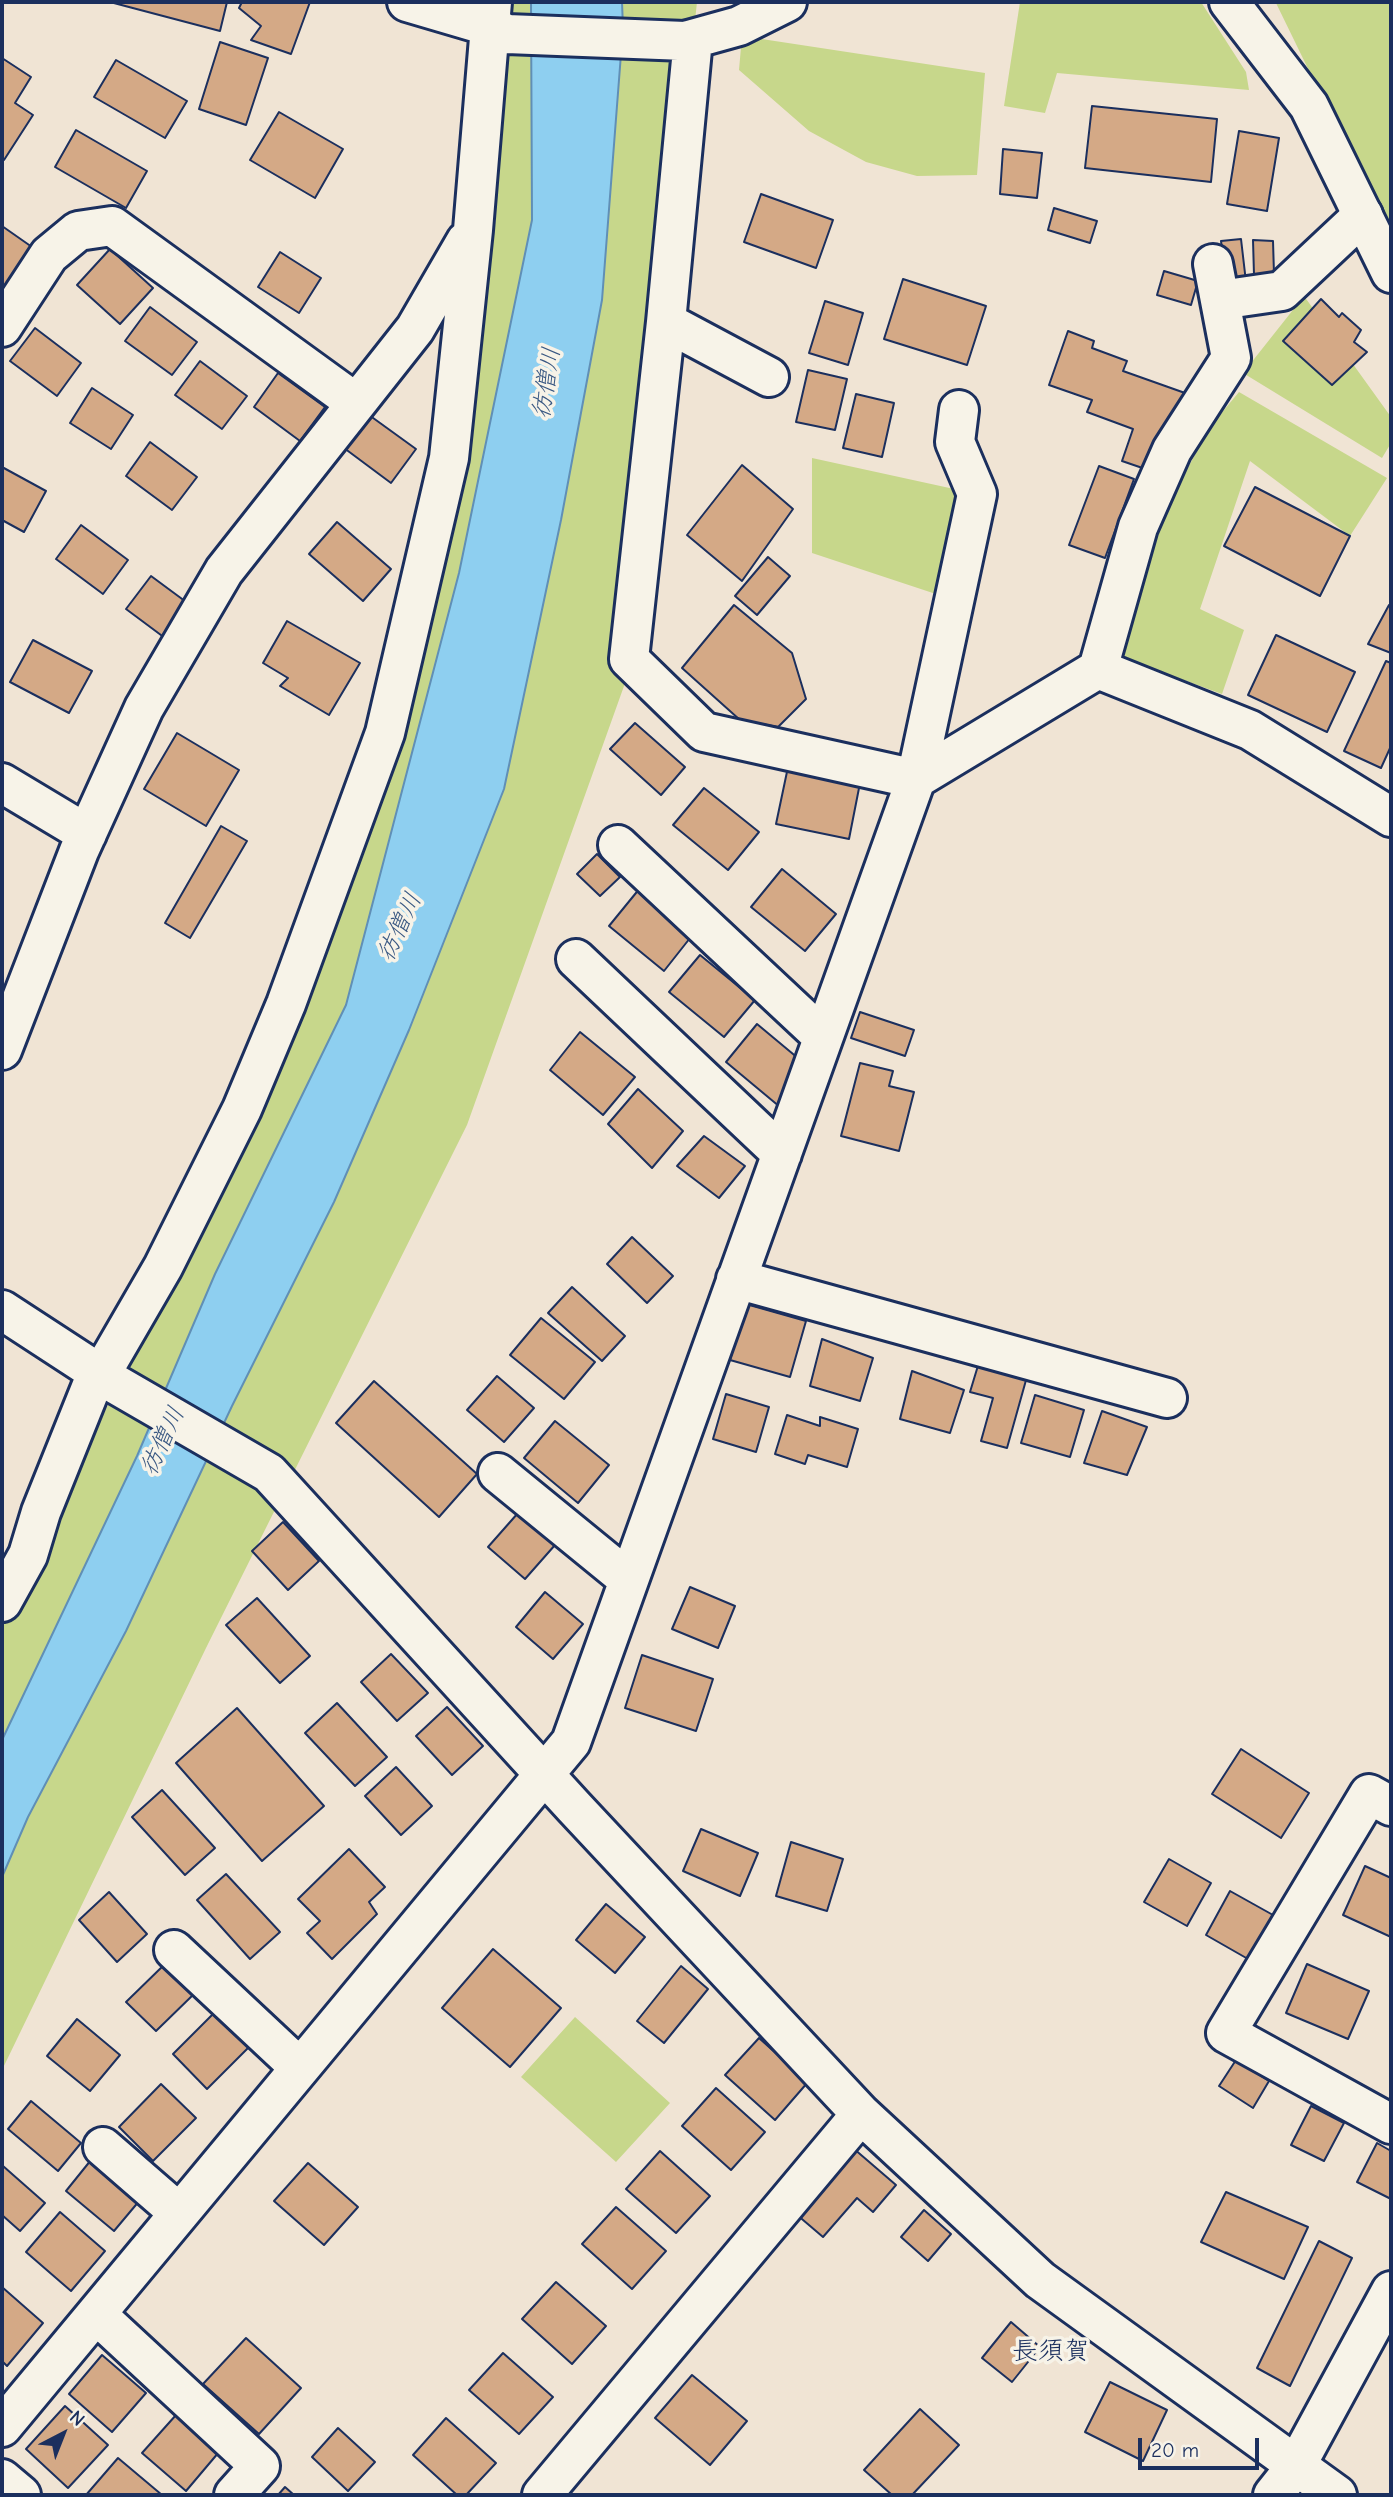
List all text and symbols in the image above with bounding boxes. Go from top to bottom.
water label: 彷僧川 [527,345,567,421]
water label: 彷僧川 [372,888,428,966]
water label: 彷僧川 [135,1402,191,1480]
district label: 長須賀 [1012,2336,1090,2368]
north arrow [28,2399,98,2469]
text: N [65,2406,89,2431]
scale bar [1141,2424,1262,2468]
text: 20 m [1151,2438,1199,2462]

